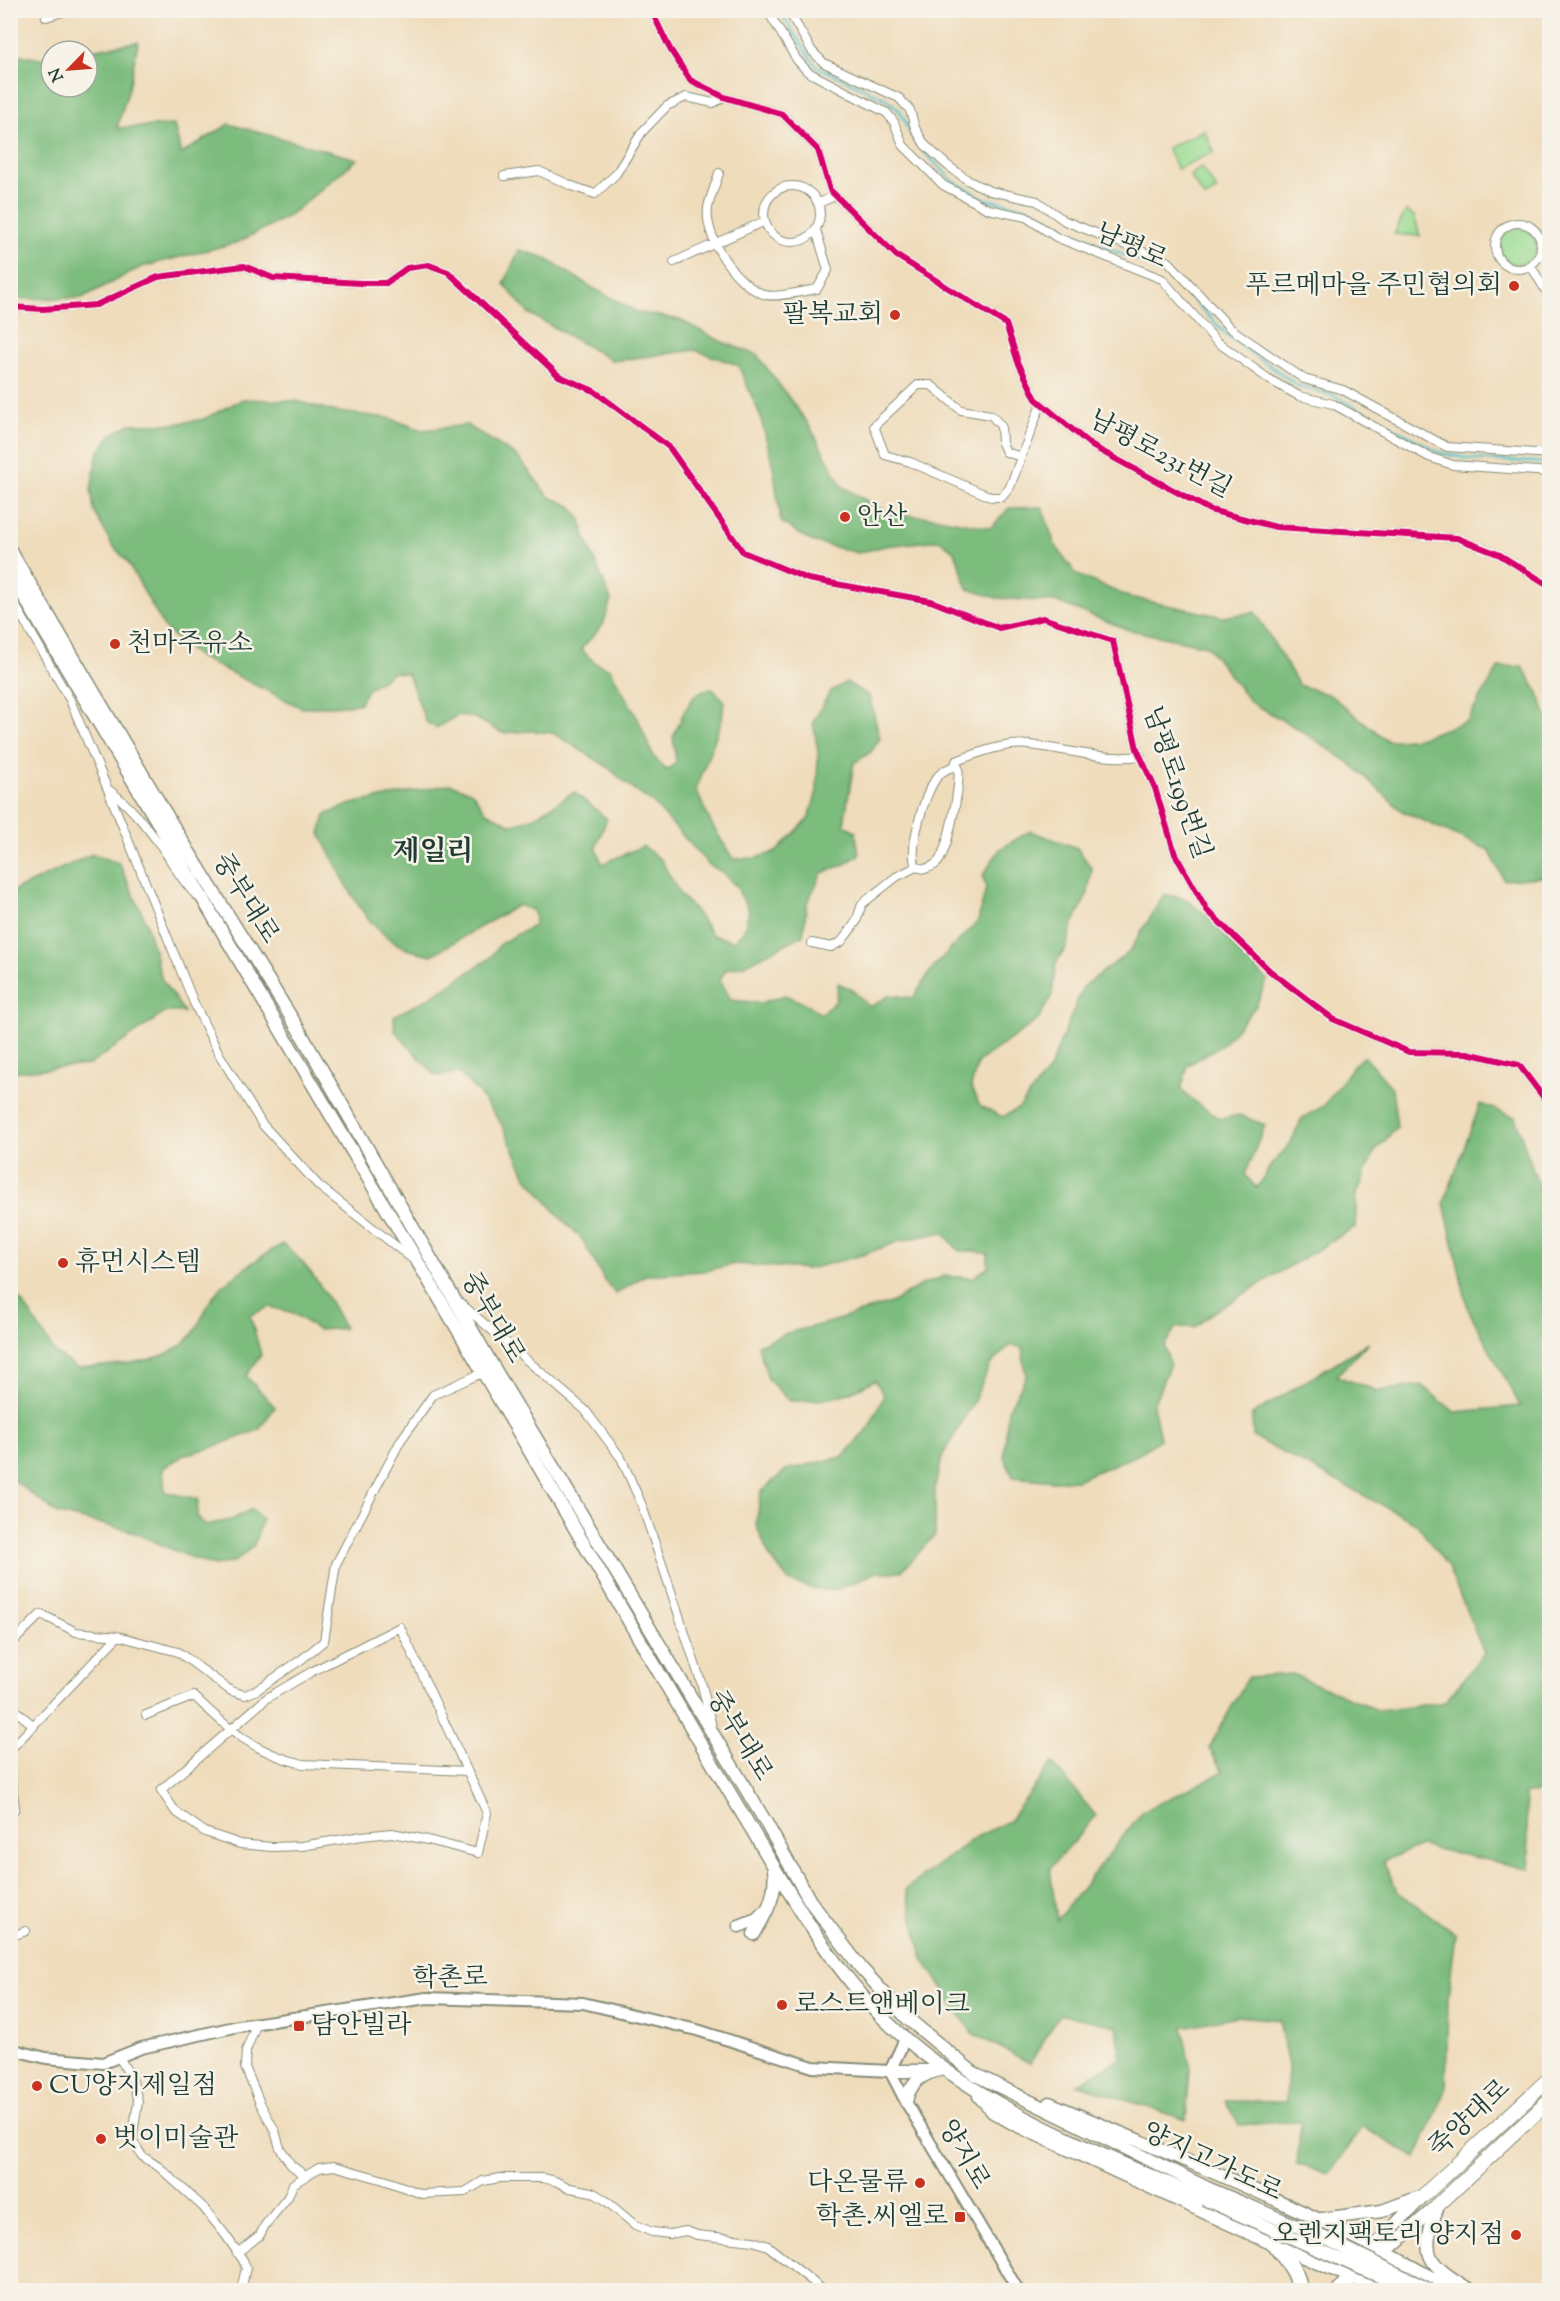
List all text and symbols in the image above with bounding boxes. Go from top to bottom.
north arrow [39,39,99,99]
text: N [44,63,71,85]
street label: 남평로 [1089,215,1173,279]
place label: 푸르메마을 주민협의회 [1245,268,1502,305]
marker: 푸르메마을 주민협의회 [1507,279,1521,293]
place label: 팔복교회 [783,297,883,334]
marker: 팔복교회 [888,308,902,322]
street label: 남평로231번길 [1082,402,1238,508]
place label: 안산 [857,499,908,536]
marker: 안산 [838,510,852,524]
place label: 천마주유소 [127,626,253,663]
marker: 천마주유소 [108,637,122,651]
street label: 남평로199번길 [1133,702,1219,864]
district label: 제일리 [392,833,474,873]
street label: 중부대로 [203,847,287,951]
place label: 휴먼시스템 [75,1245,201,1282]
marker: 휴먼시스템 [56,1256,70,1270]
street label: 중부대로 [451,1265,533,1371]
street label: 중부대로 [697,1683,781,1789]
street label: 학촌로 [412,1960,488,1998]
place label: 로스트앤베이크 [794,1987,970,2024]
marker: 로스트앤베이크 [775,1998,789,2012]
place label: 담안빌라 [311,2008,412,2045]
marker: 담안빌라 [292,2019,306,2033]
place label: CU양지제일점 [49,2068,217,2105]
street label: 죽양대로 [1421,2071,1519,2167]
marker: CU양지제일점 [30,2079,44,2093]
street label: 양지로 [928,2113,998,2197]
street label: 양지고가도로 [1136,2114,1288,2212]
place label: 벗이미술관 [113,2121,239,2158]
marker: 벗이미술관 [94,2132,108,2146]
place label: 다온물류 [808,2165,908,2202]
marker: 다온물류 [913,2176,927,2190]
place label: 학촌.씨엘로 [816,2199,948,2236]
marker: 학촌.씨엘로 [953,2210,967,2224]
place label: 오렌지팩토리 양지점 [1272,2217,1504,2254]
marker: 오렌지팩토리 양지점 [1509,2228,1523,2242]

